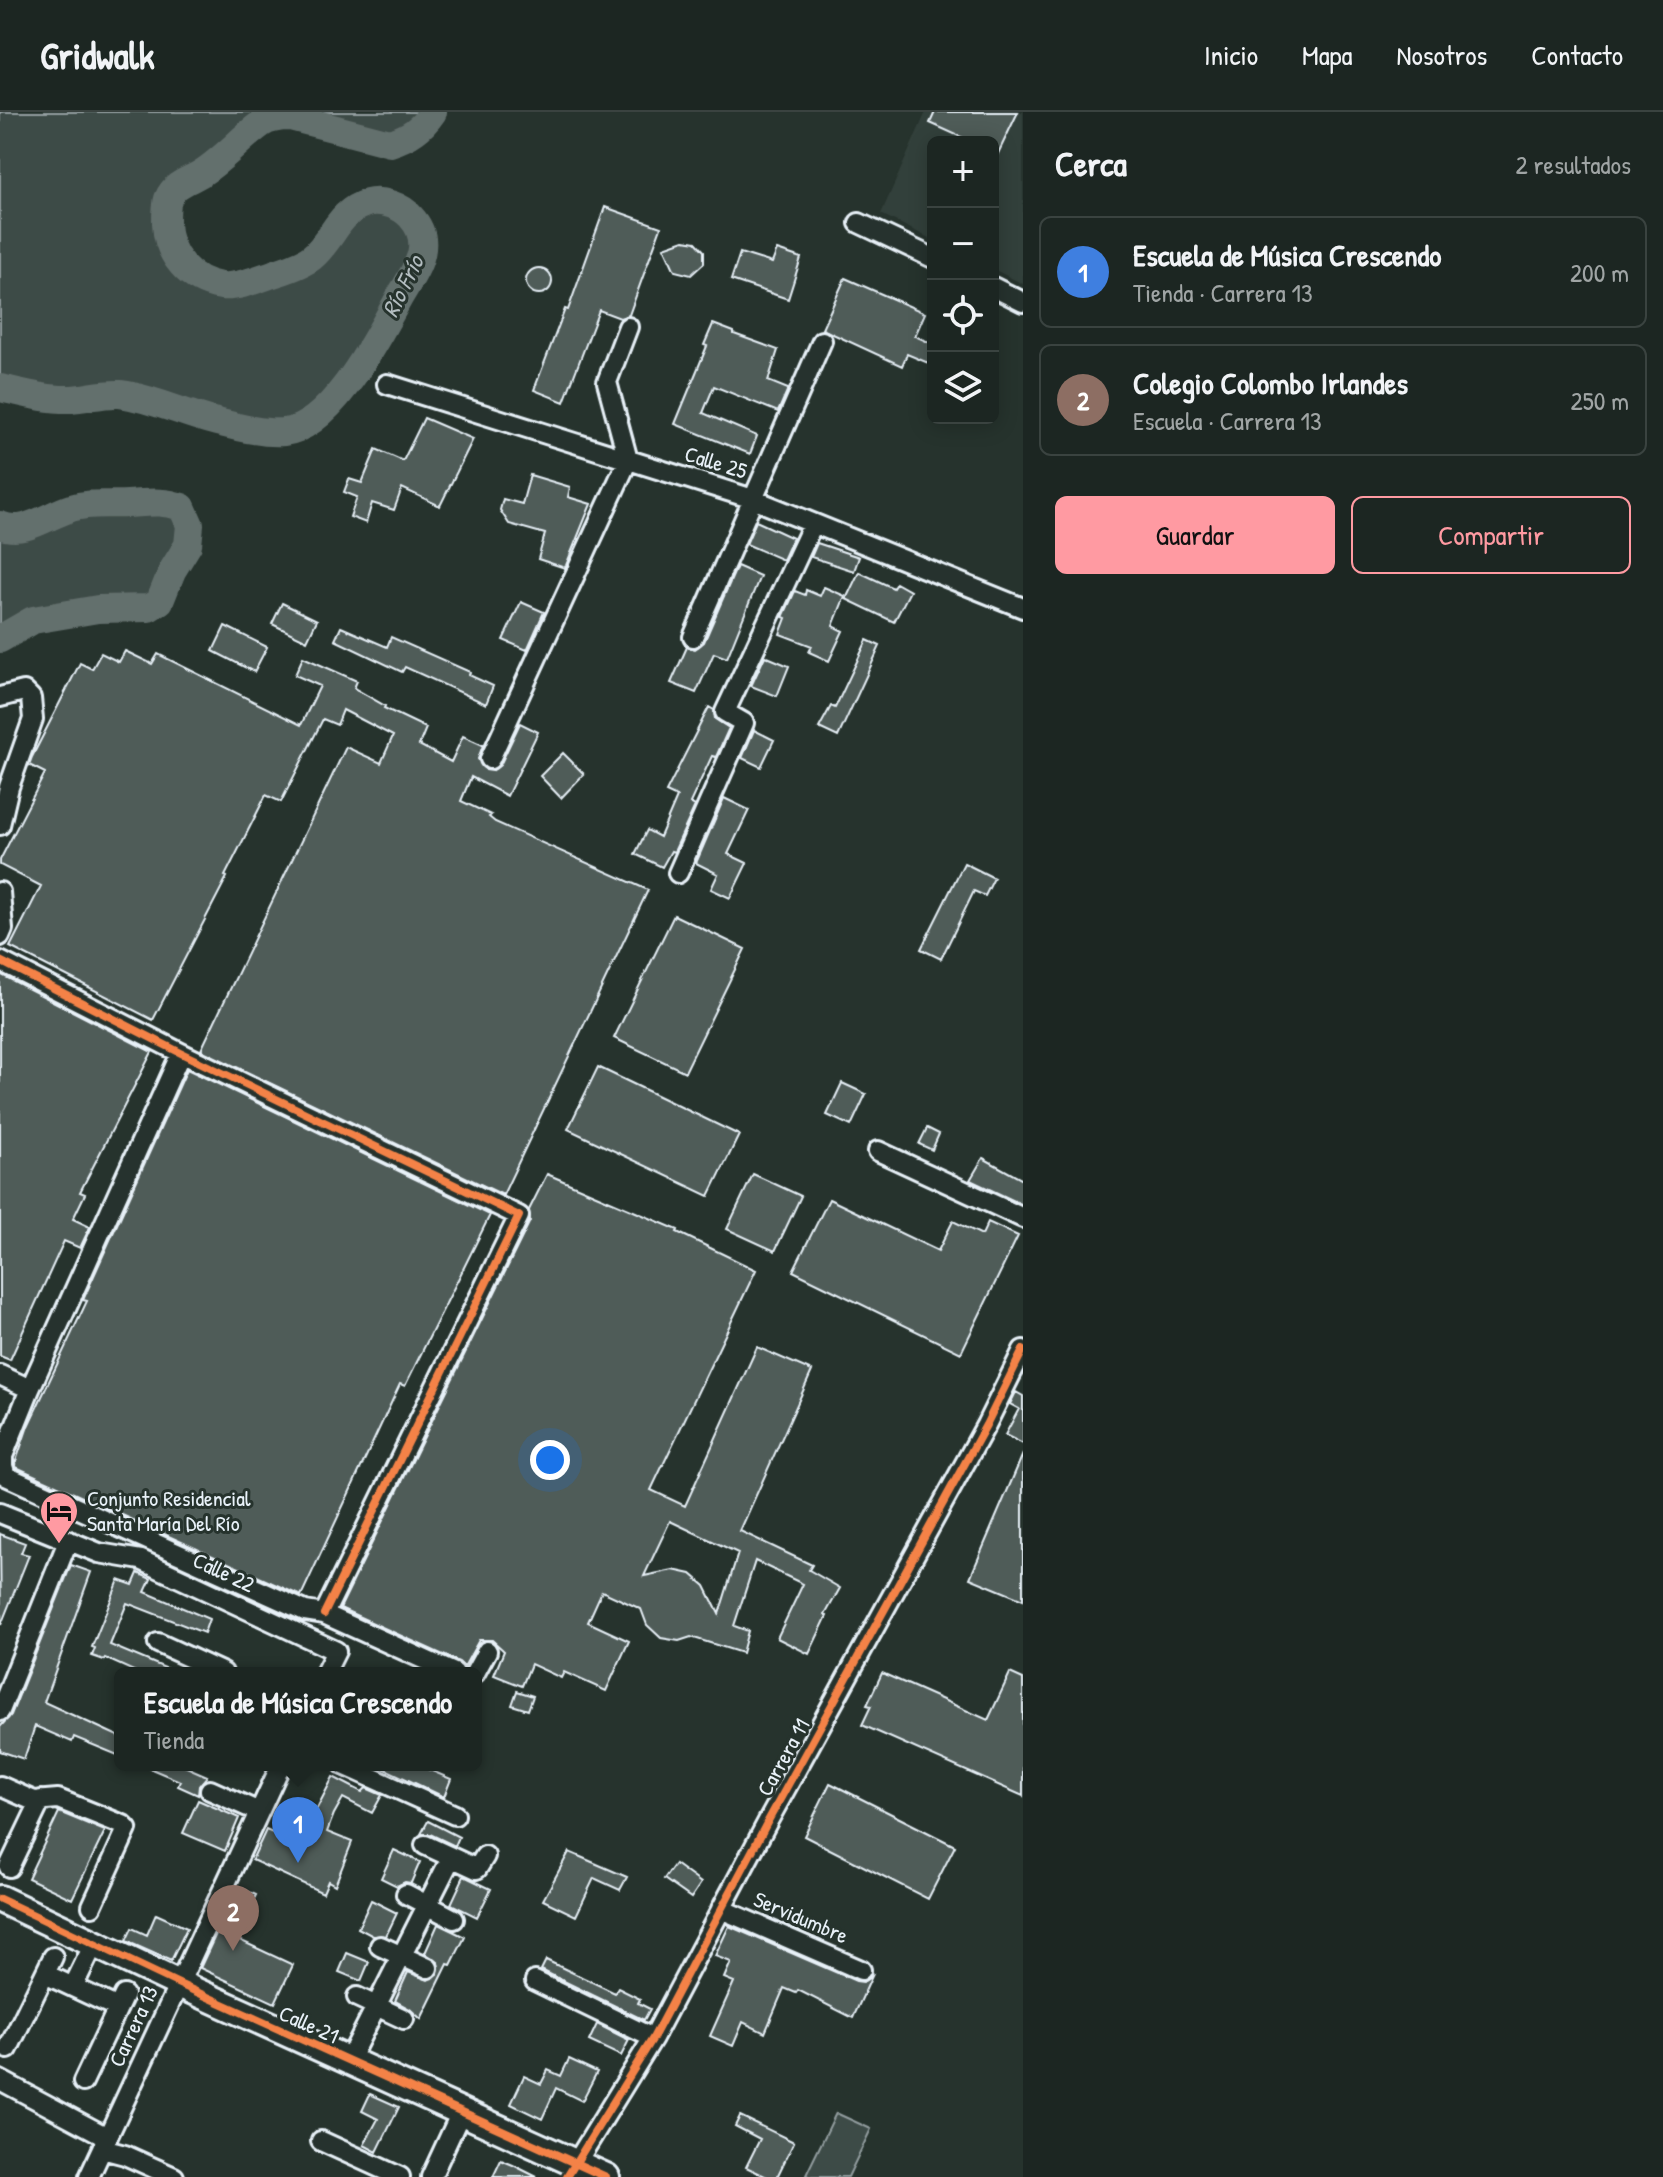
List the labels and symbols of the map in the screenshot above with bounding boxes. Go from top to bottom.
water label: Río Frío [373,248,432,322]
street label: Calle 25 [681,438,751,486]
your location [530,1440,570,1480]
place label: Conjunto Residencial Santa María Del Río [87,1483,251,1538]
hotel icon: Conjunto Residencial Santa María Del Río [38,1490,80,1545]
street label: Calle 22 [188,1545,260,1600]
street label: Carrera 11 [749,1713,817,1801]
pin: 1 [272,1797,324,1863]
street label: Servidumbre [749,1884,853,1950]
pin: 2 [207,1885,259,1951]
street label: Carrera 13 [101,1980,165,2071]
street label: Calle 21 [274,1998,344,2050]

